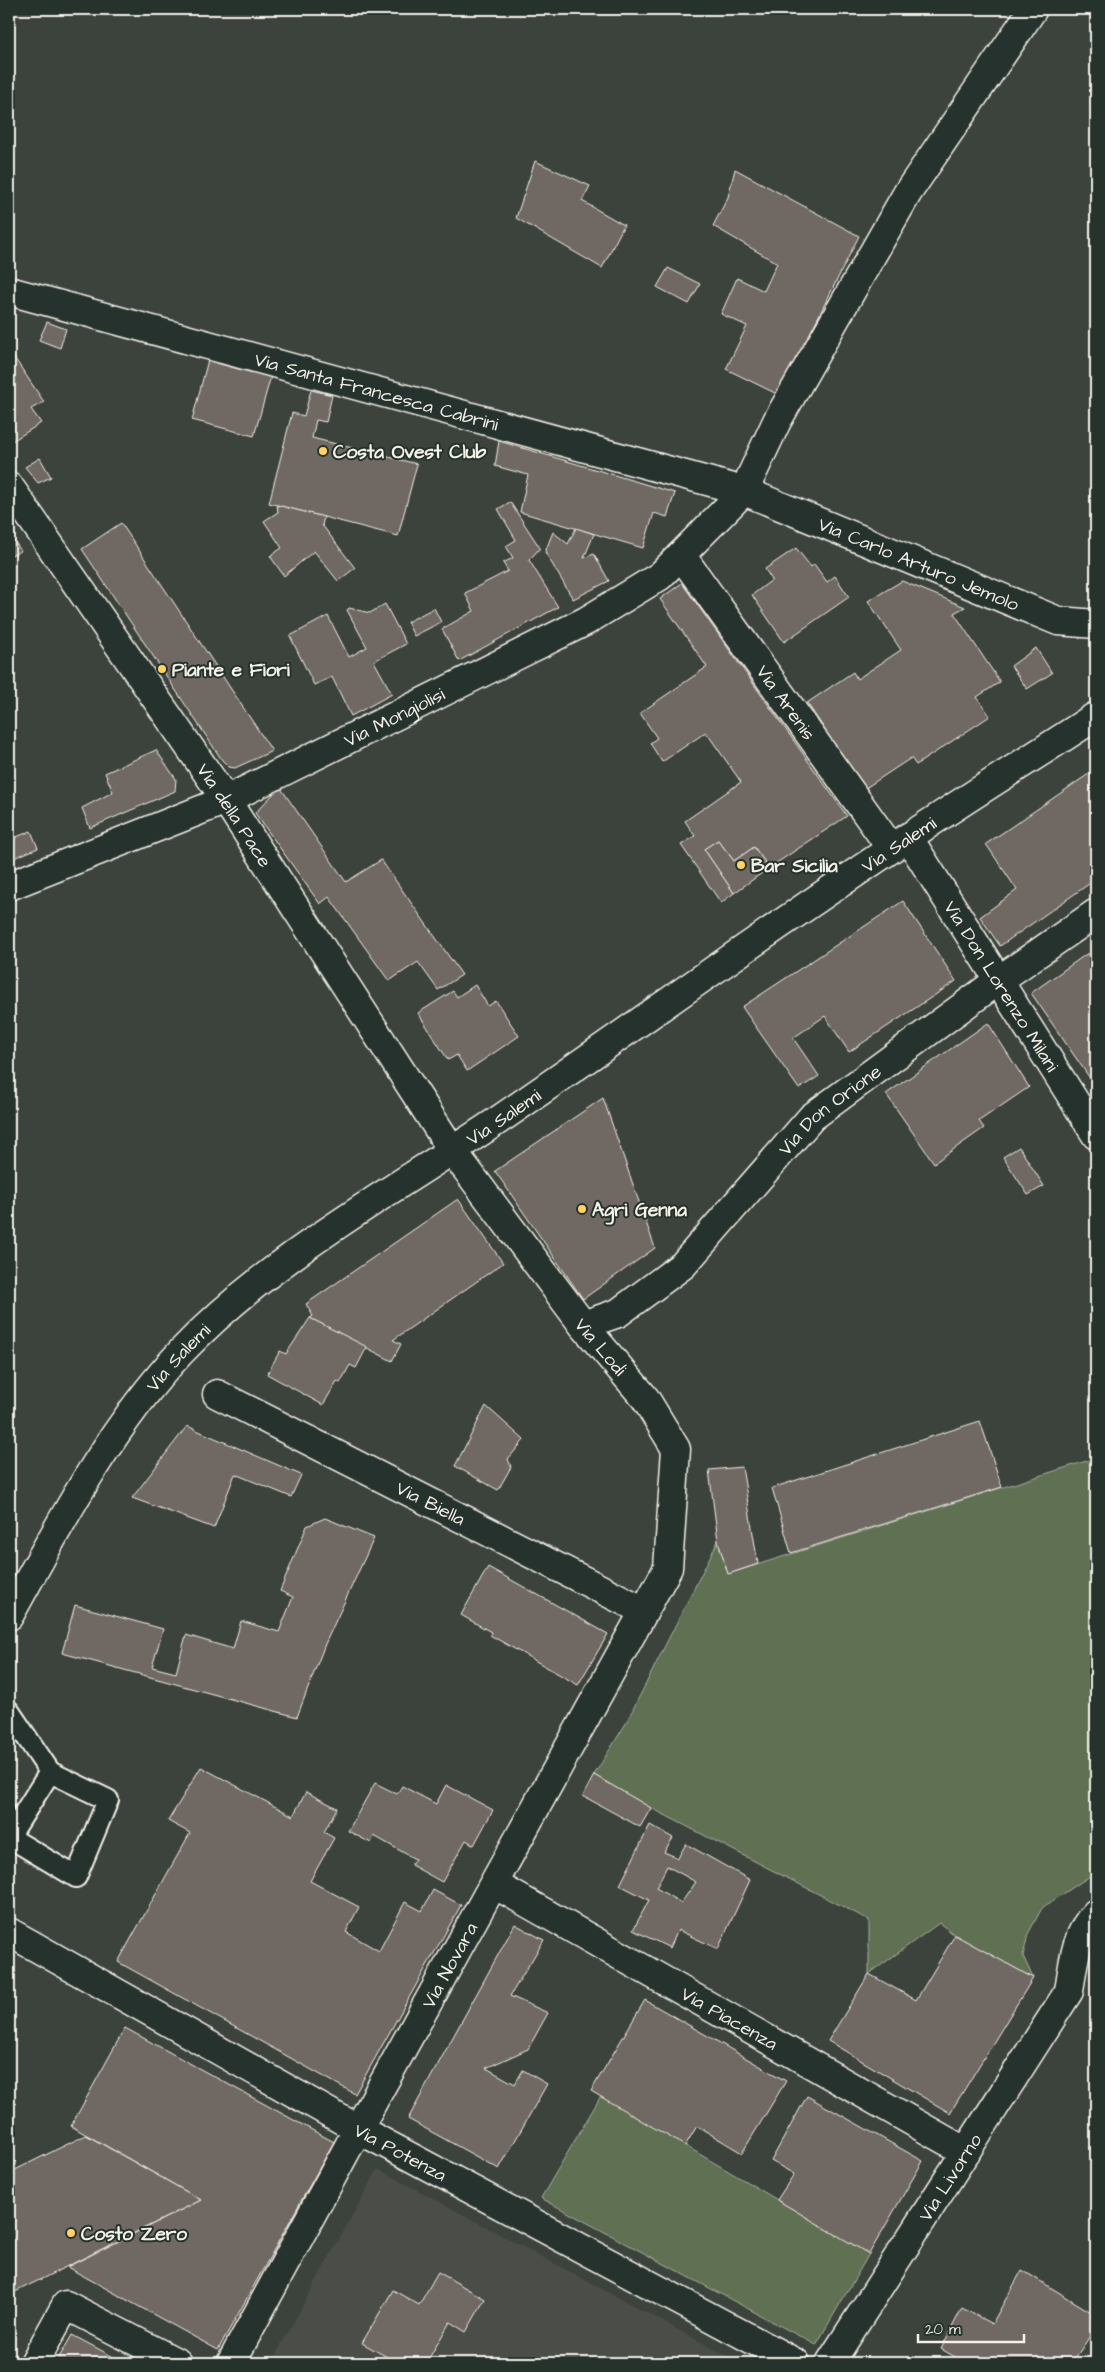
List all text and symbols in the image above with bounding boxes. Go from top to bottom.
street label: Via Santa Francesca Cabrini [251,346,501,439]
place label: Costa Ovest Club [333,439,486,466]
marker: Costa Ovest Club [317,445,329,457]
street label: Via Carlo Arturo Jemolo [814,511,1023,619]
place label: Piante e Fiori [172,657,290,684]
street label: Via Arenis [749,660,822,746]
marker: Piante e Fiori [156,663,168,675]
street label: Via Mongiolisi [340,681,450,754]
street label: Via della Pace [190,758,278,873]
street label: Via Salemi [856,810,942,880]
place label: Bar Sicilia [751,853,838,880]
marker: Bar Sicilia [735,859,747,871]
street label: Via Don Lorenzo Milani [936,896,1065,1078]
street label: Via Don Orione [772,1059,887,1162]
street label: Via Salemi [461,1083,547,1153]
place label: Agri Genna [592,1197,687,1225]
marker: Agri Genna [576,1203,588,1215]
street label: Via Lodi [567,1313,633,1382]
street label: Via Salemi [140,1317,217,1398]
street label: Via Biella [391,1475,470,1533]
street label: Via Novara [416,1918,485,2014]
street label: Via Piacenza [675,1981,783,2058]
street label: Via Potenza [349,2117,451,2189]
street label: Via Livorno [913,2129,989,2227]
place label: Costo Zero [81,2221,187,2248]
marker: Costo Zero [65,2227,77,2239]
scale bar [918,2312,1024,2344]
text: 20 m [925,2319,961,2340]

